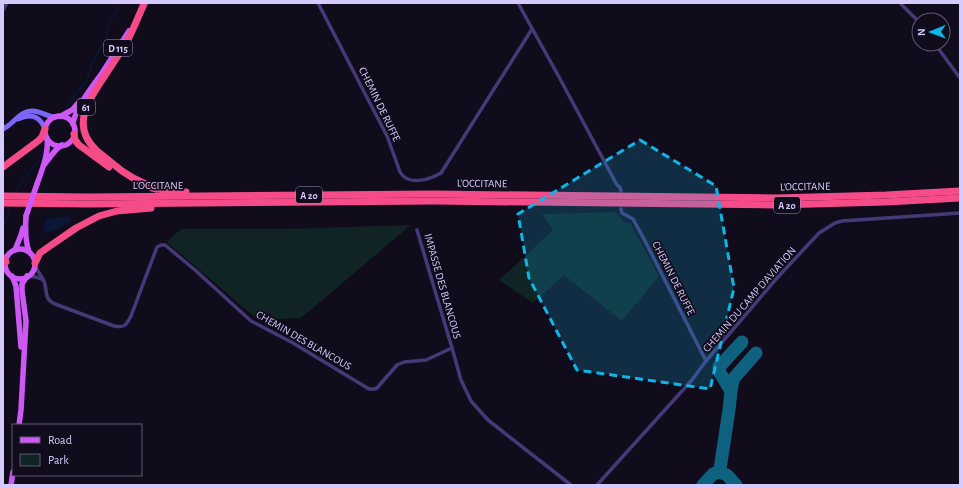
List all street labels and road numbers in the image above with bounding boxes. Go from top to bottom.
road number: D 115 [104,40,132,56]
street label: CHEMIN DE RUFFE [357,65,403,144]
road number: 61 [77,99,95,115]
street label: L'OCCITANE [457,178,508,189]
street label: L'OCCITANE [133,180,184,191]
street label: L'OCCITANE [780,181,831,192]
road number: A 20 [296,187,322,203]
road number: A 20 [774,197,800,213]
street label: IMPASSE DES BLANCOUS [422,232,463,340]
street label: CHEMIN DE RUFFE [650,239,697,318]
street label: CHEMIN DU CAMP D'AVIATION [701,245,798,354]
street label: CHEMIN DES BLANCOUS [254,309,353,372]

